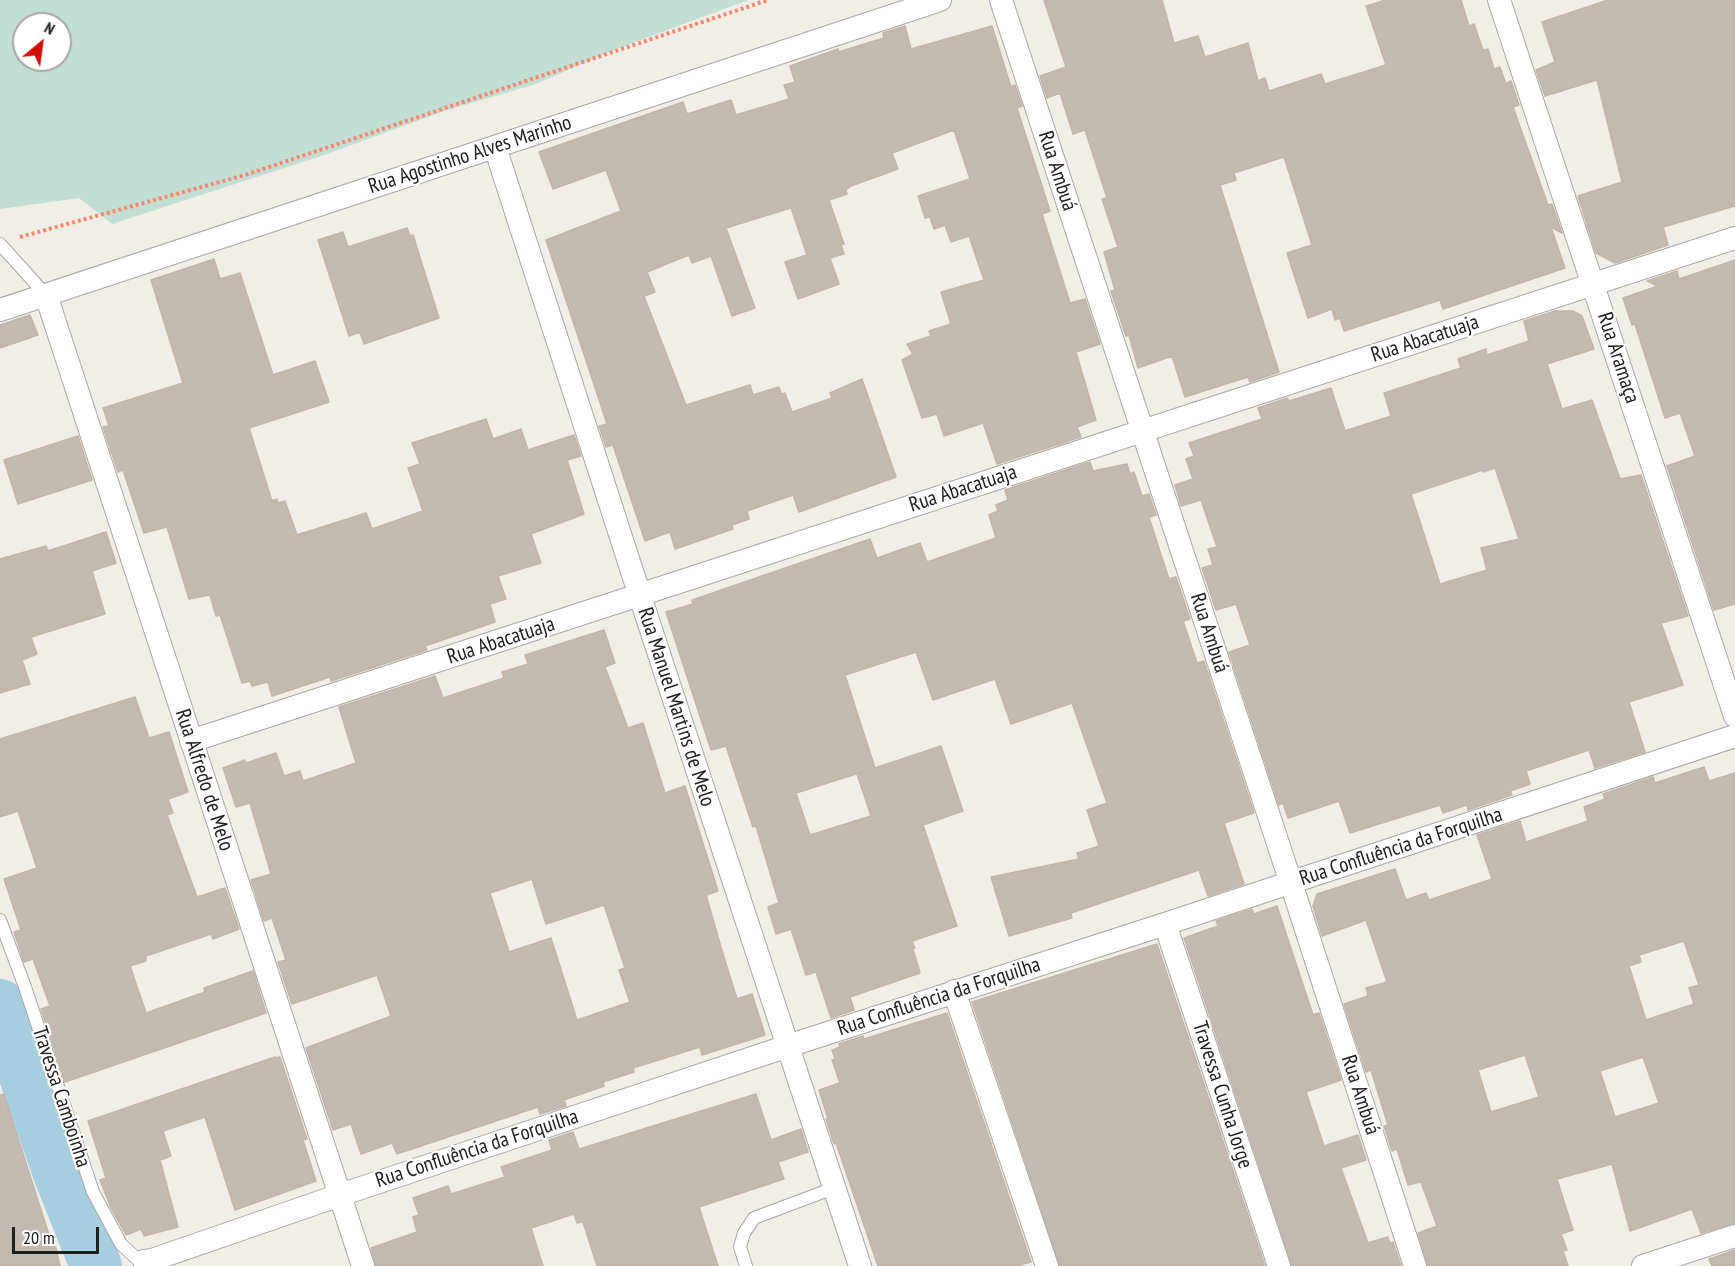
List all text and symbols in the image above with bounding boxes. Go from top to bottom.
north arrow [12,12,72,72]
text: N [41,17,58,39]
street label: Rua Agostinho Alves Marinho [365,110,575,200]
street label: Rua Ambuá [1032,128,1082,214]
street label: Rua Aramaça [1591,309,1645,407]
street label: Rua Abacatuaja [1368,310,1482,368]
street label: Rua Abacatuaja [906,460,1020,518]
street label: Rua Ambuá [1184,590,1234,676]
street label: Rua Manuel Martins de Melo [632,604,720,810]
street label: Rua Abacatuaja [444,612,558,670]
street label: Rua Alfredo de Melo [169,706,239,854]
street label: Rua Confluência da Forquilha [1296,802,1506,892]
street label: Rua Confluência da Forquilha [834,952,1044,1042]
street label: Travessa Cunha Jorge [1186,1018,1258,1172]
street label: Travessa Camboinha [26,1023,96,1171]
street label: Rua Ambuá [1335,1052,1385,1138]
street label: Rua Confluência da Forquilha [372,1104,582,1194]
scale bar [15,1215,102,1253]
text: 20 m [23,1226,55,1249]

